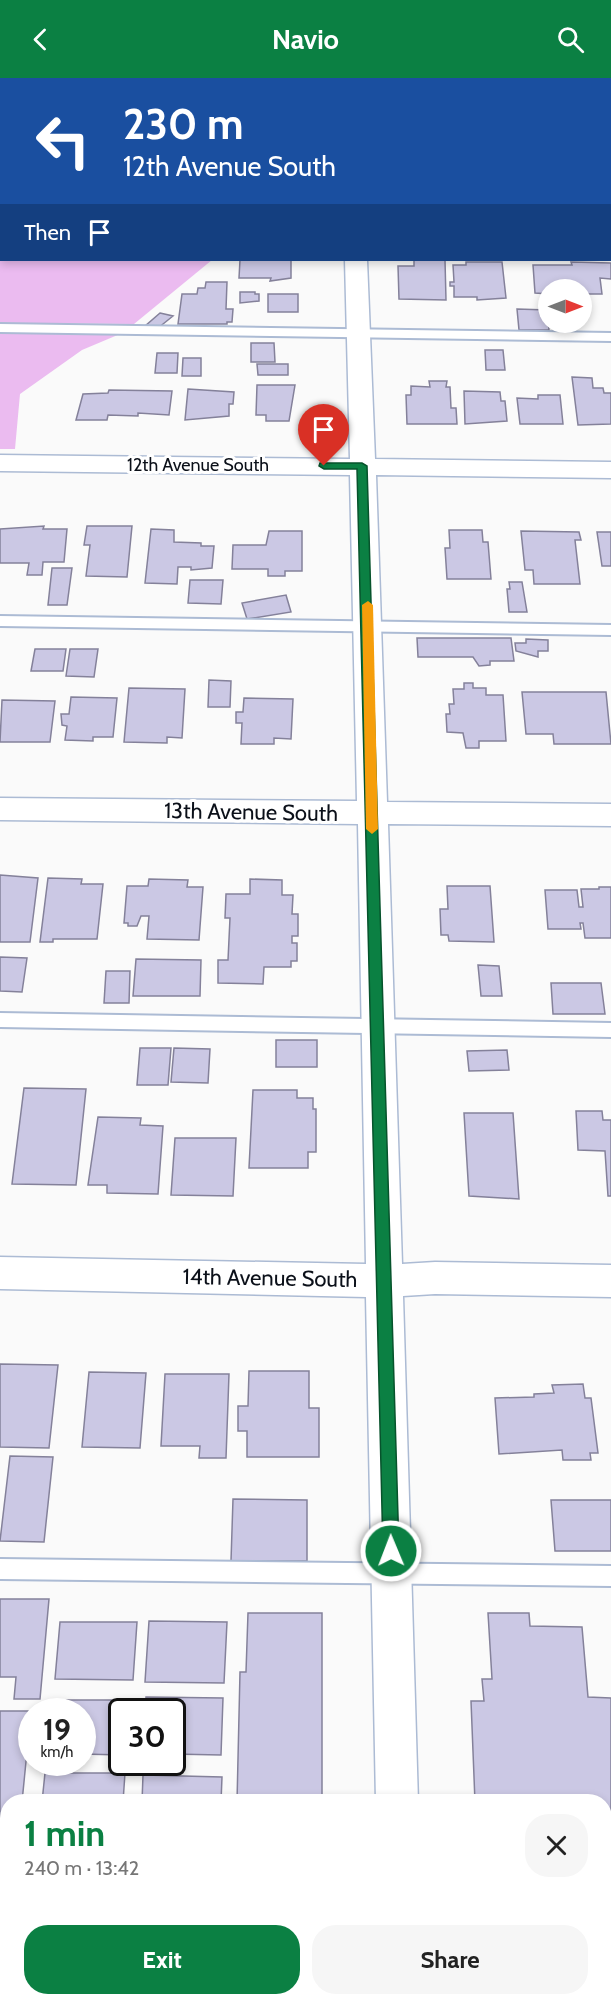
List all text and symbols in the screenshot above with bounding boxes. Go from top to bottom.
icon: back [24,23,57,56]
text: Navio [272,23,339,56]
icon: search [554,23,587,56]
text: 230 m [123,98,243,150]
icon: left [24,102,102,180]
text: 12th Avenue South [123,150,336,183]
icon: arrive [83,216,116,249]
text: Then [24,219,71,246]
north arrow [538,279,592,333]
map controls [538,279,592,333]
pin [298,404,349,466]
icon: arrive [307,413,340,446]
street label: 12th Avenue South [127,454,269,476]
street label: 13th Avenue South [164,797,338,827]
street label: 14th Avenue South [182,1263,358,1293]
position arrow [359,1519,423,1583]
speed limit sign: 30 [108,1698,186,1776]
text: 19 [43,1711,71,1748]
text: km/h [41,1743,73,1761]
text: 1 min [24,1811,105,1855]
button: close [525,1814,588,1877]
text: 240 m · 13:42 [24,1856,139,1880]
button: Exit [24,1925,300,1994]
button: Share [312,1925,588,1994]

